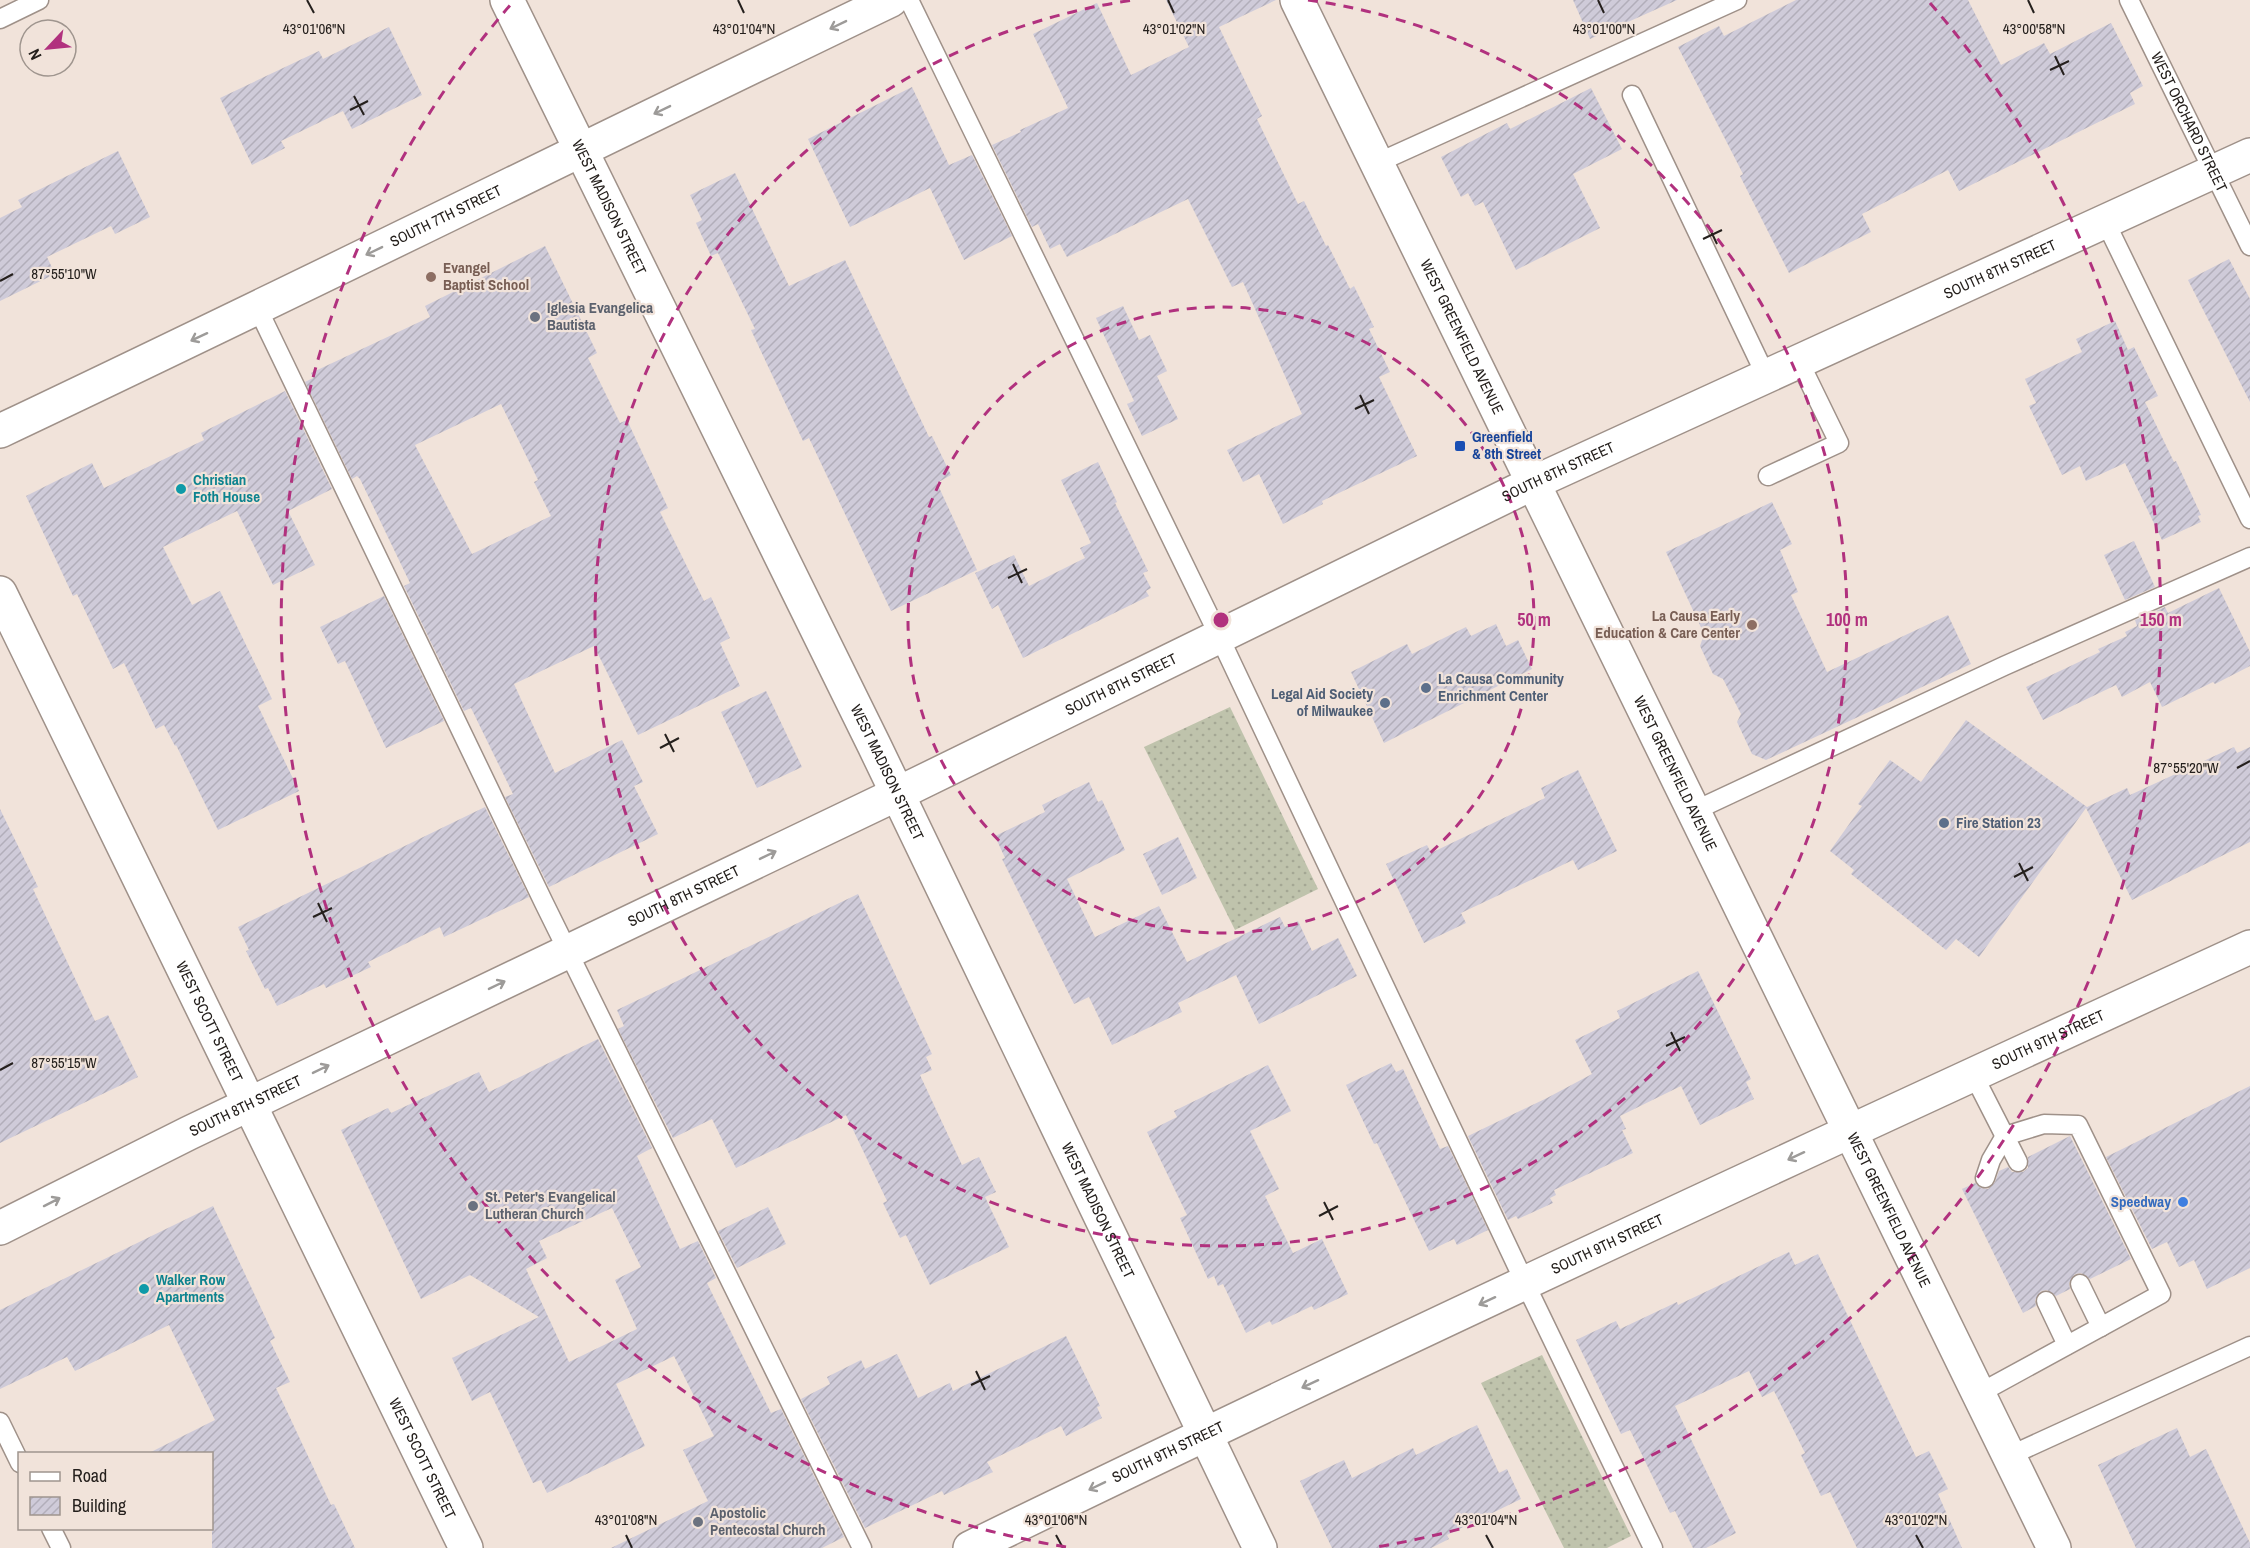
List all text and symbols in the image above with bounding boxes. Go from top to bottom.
north arrow [18,18,78,78]
text: 43°01'06"N [283,18,345,39]
text: 43°01'04"N [713,18,775,39]
text: 43°01'02"N [1143,18,1205,39]
text: 43°01'00"N [1573,18,1635,39]
text: 43°00'58"N [2003,18,2065,39]
one-way arrow [829,20,847,32]
text: N [23,45,46,64]
street label: WEST ORCHARD STREET [2146,49,2233,196]
one-way arrow [653,104,671,116]
street label: WEST MADISON STREET [567,136,652,279]
street label: SOUTH 7TH STREET [386,179,505,252]
street label: SOUTH 8TH STREET [1940,234,2060,304]
one-way arrow [365,246,383,257]
street label: WEST GREENFIELD AVENUE [1415,256,1509,418]
place label: Evangel Baptist School [443,257,529,295]
text: 87°55'10"W [31,263,97,284]
marker: Evangel Baptist School [424,270,438,284]
place label: Iglesia Evangelica Bautista [547,297,653,335]
marker: Iglesia Evangelica Bautista [528,310,542,324]
one-way arrow [190,331,208,343]
place label: Greenfield & 8th Street [1472,426,1541,464]
street label: SOUTH 8TH STREET [1498,436,1618,507]
marker: Greenfield & 8th Street [1453,439,1467,453]
place label: Christian Foth House [193,469,260,507]
marker: Christian Foth House [174,482,188,496]
place label: La Causa Early Education & Care Center [1595,605,1740,643]
text: 50 m [1517,607,1551,632]
text: 100 m [1826,607,1868,632]
text: 150 m [2140,607,2182,632]
centre of rings [1211,610,1231,630]
marker: La Causa Early Education & Care Center [1745,618,1759,632]
street label: SOUTH 8TH STREET [1062,648,1181,720]
place label: La Causa Community Enrichment Center [1438,668,1564,706]
marker: La Causa Community Enrichment Center [1419,681,1433,695]
place label: Legal Aid Society of Milwaukee [1271,683,1373,721]
street label: WEST GREENFIELD AVENUE [1629,692,1722,854]
marker: Legal Aid Society of Milwaukee [1378,696,1392,710]
street label: WEST MADISON STREET [846,701,929,844]
text: 87°55'20"W [2153,757,2219,778]
place label: Fire Station 23 [1956,812,2041,833]
marker: Fire Station 23 [1937,816,1951,830]
one-way arrow [758,849,776,861]
street label: SOUTH 8TH STREET [624,860,743,931]
street label: WEST SCOTT STREET [171,957,248,1086]
one-way arrow [488,979,506,990]
street label: SOUTH 9TH STREET [1988,1004,2108,1074]
text: 87°55'15"W [31,1052,97,1073]
one-way arrow [312,1063,330,1075]
street label: SOUTH 8TH STREET [186,1070,305,1141]
street label: WEST GREENFIELD AVENUE [1842,1129,1936,1291]
street label: WEST MADISON STREET [1057,1139,1140,1282]
one-way arrow [1788,1150,1806,1162]
place label: St. Peter's Evangelical Lutheran Church [485,1186,616,1224]
place label: Speedway [2111,1191,2171,1212]
marker: Speedway [2176,1195,2190,1209]
one-way arrow [43,1196,61,1207]
marker: St. Peter's Evangelical Lutheran Church [466,1199,480,1213]
street label: SOUTH 9TH STREET [1548,1208,1667,1279]
place label: Walker Row Apartments [156,1269,226,1307]
marker: Walker Row Apartments [137,1282,151,1296]
one-way arrow [1478,1295,1496,1307]
one-way arrow [1302,1379,1320,1391]
street label: WEST SCOTT STREET [384,1394,461,1523]
street label: SOUTH 9TH STREET [1108,1416,1228,1488]
legend [18,1452,213,1530]
text: Road [72,1463,107,1488]
one-way arrow [1088,1481,1106,1493]
text: Building [72,1493,127,1518]
place label: Apostolic Pentecostal Church [710,1502,826,1540]
text: 43°01'08"N [595,1509,657,1530]
text: 43°01'06"N [1025,1509,1087,1530]
text: 43°01'04"N [1455,1509,1517,1530]
text: 43°01'02"N [1885,1509,1947,1530]
marker: Apostolic Pentecostal Church [691,1515,705,1529]

